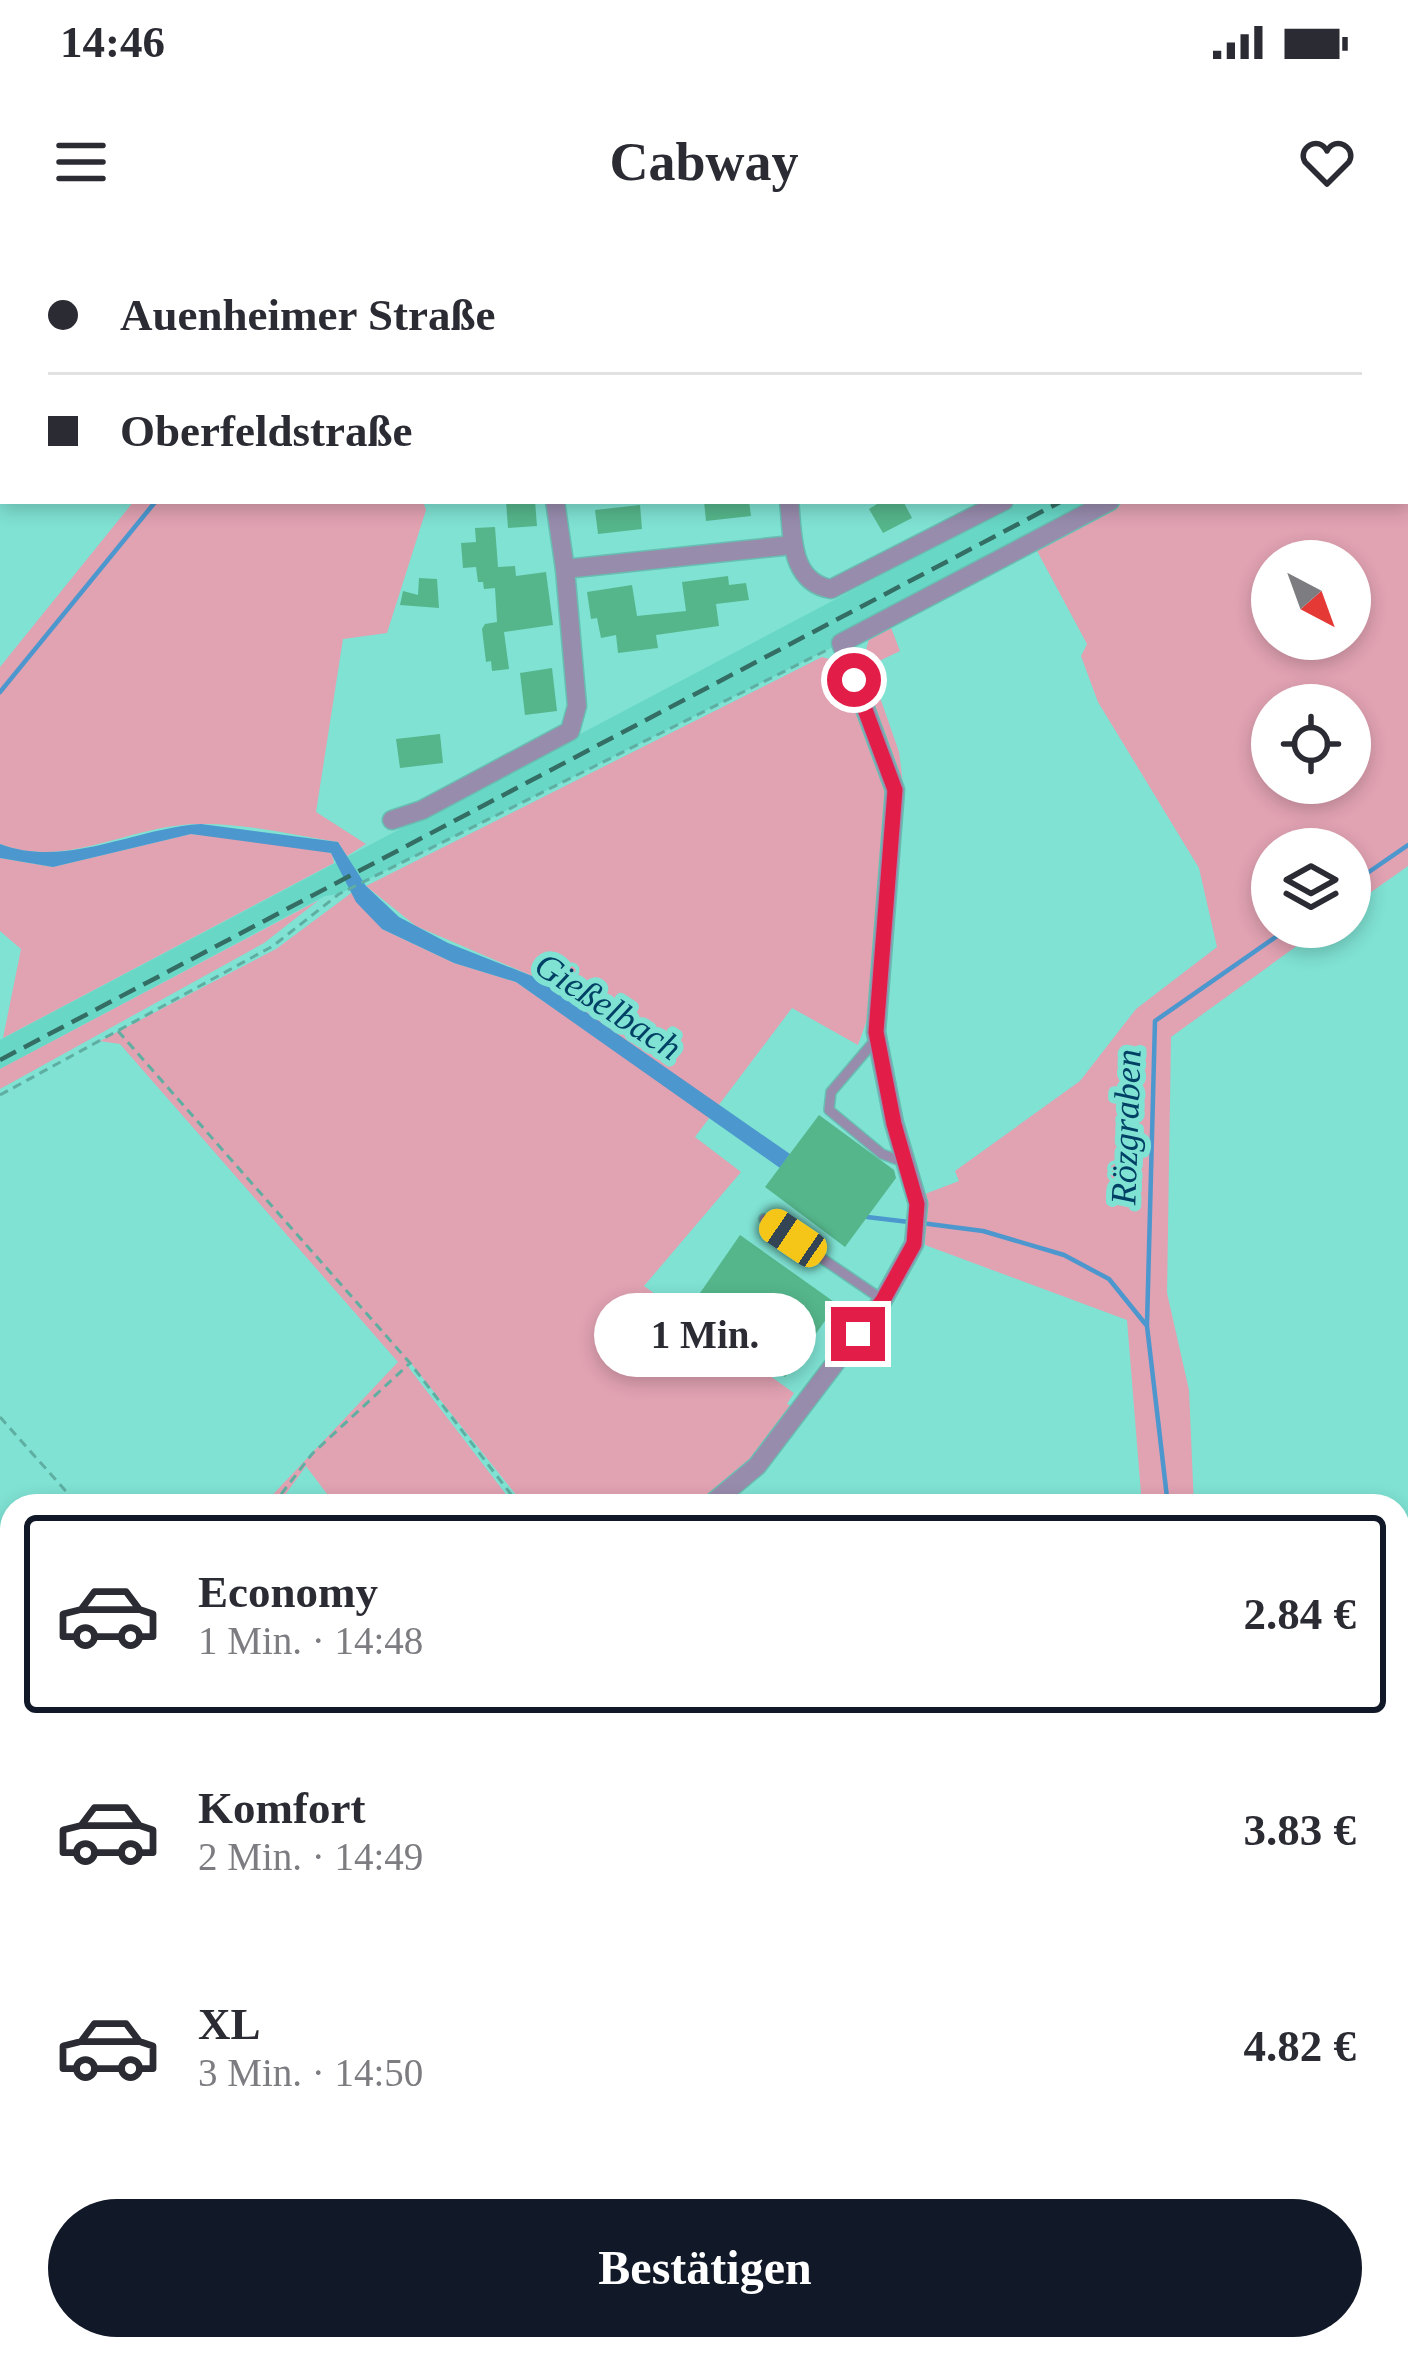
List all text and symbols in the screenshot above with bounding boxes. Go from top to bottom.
text: 14:46 [60,17,165,67]
icon: menu [48,129,114,195]
icon: heart [1294,129,1360,195]
text: Cabway [609,132,799,192]
text: Auenheimer Straße [120,290,495,340]
text: Oberfeldstraße [120,406,412,456]
north arrow [1251,540,1371,660]
map controls [1251,540,1371,948]
route start [827,653,881,707]
button: locate [1251,684,1371,804]
button: layers [1251,828,1371,948]
water label: Gießelbach [528,944,688,1068]
water label: Rözgraben [1103,1048,1149,1207]
car [753,1203,833,1273]
callout: 1 Min. [594,1292,816,1376]
route end [831,1307,885,1361]
text: 1 Min. [651,1313,759,1356]
icon: car [54,1560,162,1668]
text: Economy [198,1567,378,1617]
text: 2.84 € [1244,1589,1356,1639]
text: 1 Min. · 14:48 [198,1619,423,1662]
icon: car [54,1776,162,1884]
text: Komfort [198,1783,365,1833]
text: 3.83 € [1244,1805,1356,1855]
text: 2 Min. · 14:49 [198,1835,423,1878]
icon: car [54,1992,162,2100]
text: XL [198,1999,261,2049]
text: 4.82 € [1244,2021,1356,2071]
text: 3 Min. · 14:50 [198,2051,423,2094]
button: Bestätigen [48,2199,1362,2337]

